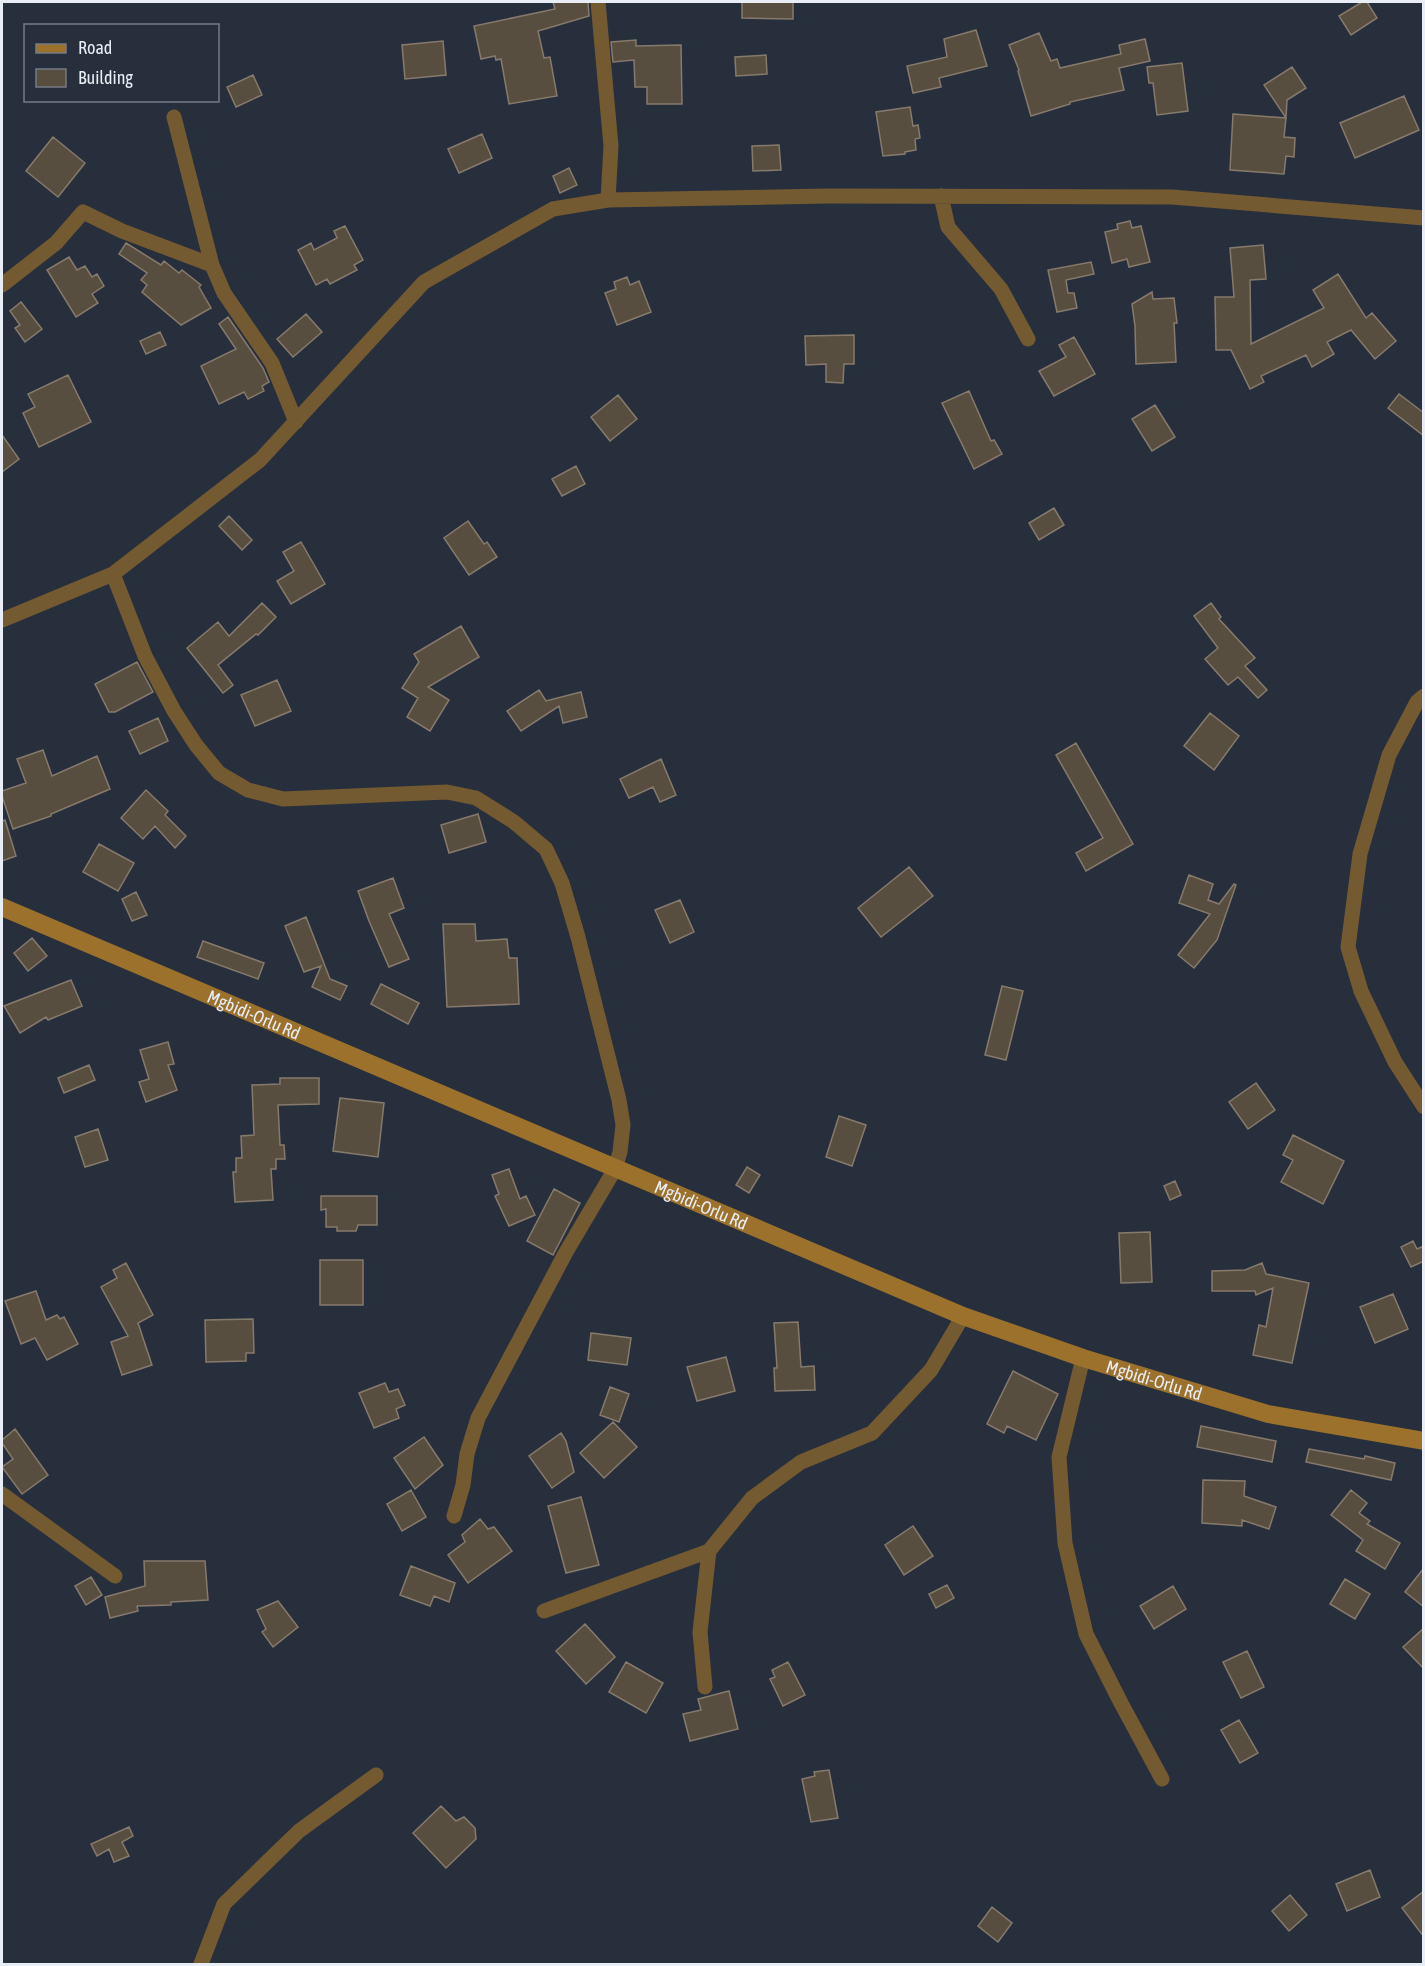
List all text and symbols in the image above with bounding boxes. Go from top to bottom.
legend [24,24,219,102]
text: Road [78,37,112,58]
text: Building [78,67,133,88]
street label: Mgbidi-Orlu Rd [204,985,304,1043]
street label: Mgbidi-Orlu Rd [652,1176,751,1234]
street label: Mgbidi-Orlu Rd [1104,1355,1205,1404]

